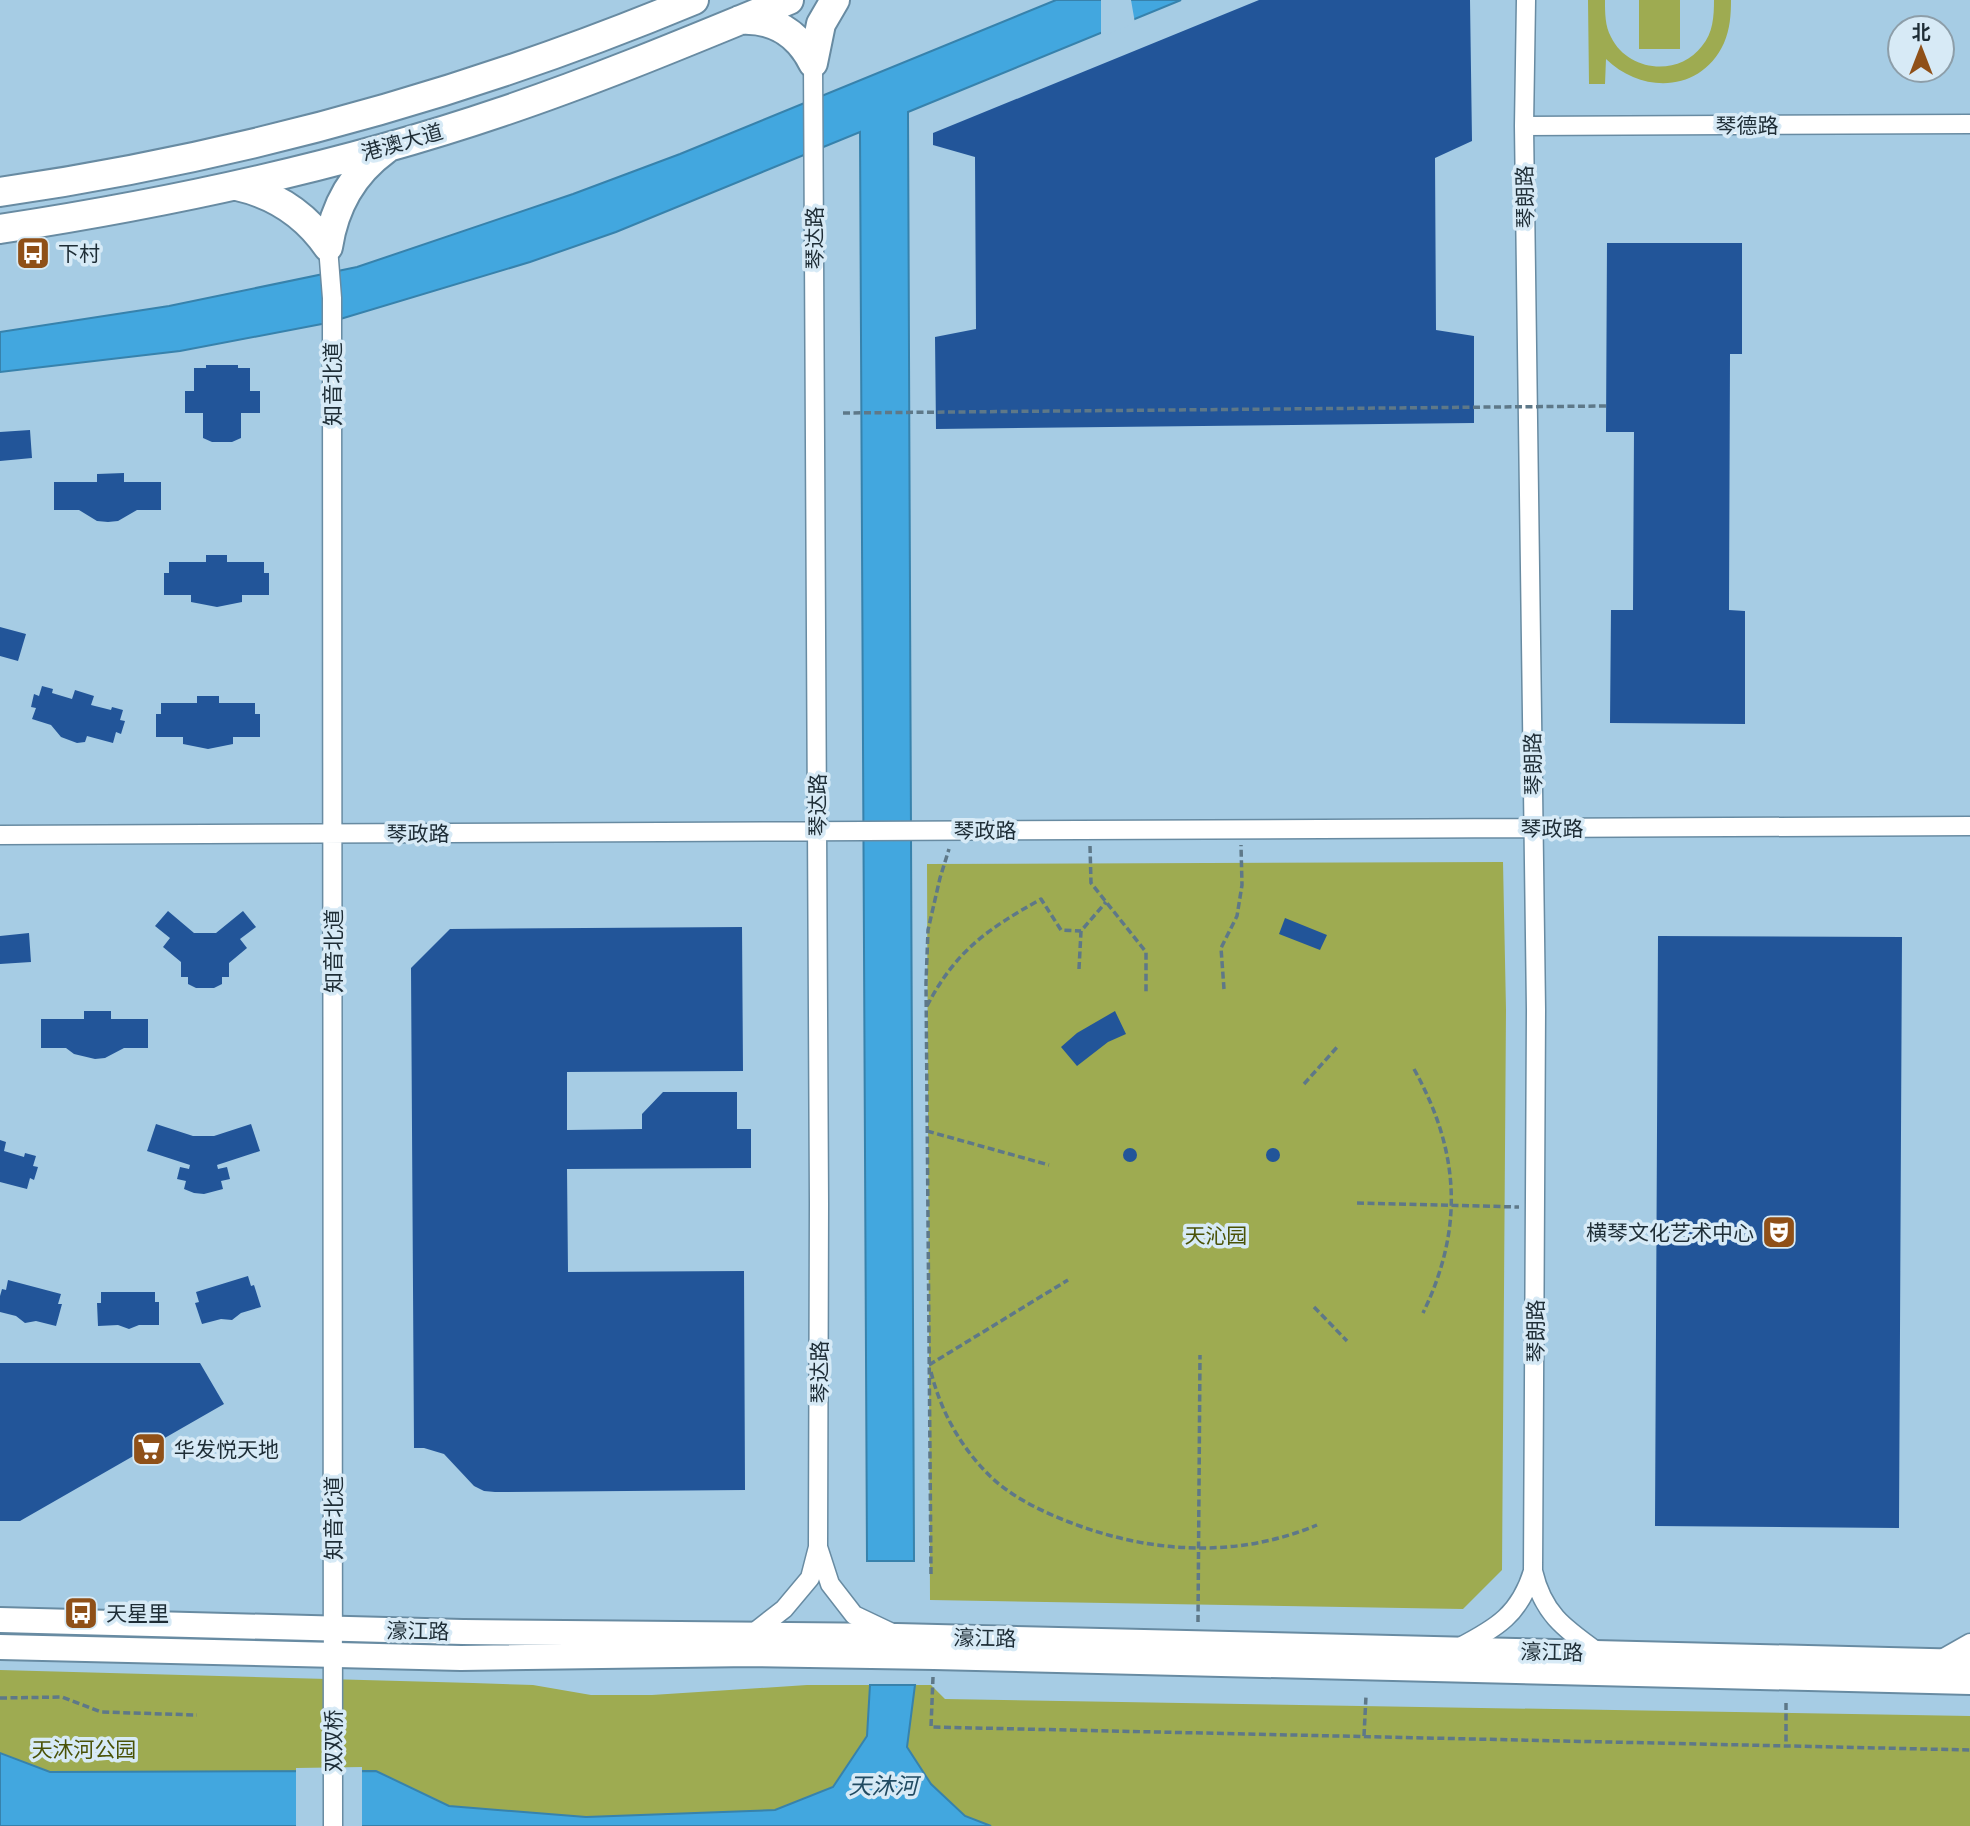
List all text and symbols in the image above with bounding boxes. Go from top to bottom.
north arrow [1886,14,1956,84]
text: 北 [1911,20,1931,44]
street label: 琴德路 [1716,112,1779,139]
street label: 港澳大道 [358,117,446,167]
street label: 琴朗路 [1511,165,1539,229]
street label: 琴达路 [801,207,828,270]
bus stop icon: 下村 [14,234,52,272]
place label: 下村 [58,240,100,267]
street label: 知音北道 [319,342,346,426]
street label: 琴朗路 [1519,732,1547,796]
street label: 琴达路 [804,774,831,837]
street label: 琴政路 [1521,815,1584,842]
street label: 琴政路 [954,817,1017,844]
street label: 琴政路 [387,820,450,847]
street label: 知音北道 [320,909,347,993]
theatre icon: 横琴文化艺术中心 [1760,1213,1798,1251]
place label: 横琴文化艺术中心 [1586,1219,1754,1246]
park label: 天沁园 [1185,1222,1248,1249]
street label: 琴朗路 [1522,1300,1549,1363]
street label: 琴达路 [806,1341,833,1404]
supermarket icon: 华发悦天地 [130,1430,168,1468]
place label: 华发悦天地 [174,1436,279,1463]
street label: 知音北道 [320,1476,347,1560]
bus stop icon: 天星里 [62,1594,100,1632]
place label: 天星里 [106,1600,169,1627]
street label: 濠江路 [386,1617,450,1645]
street label: 濠江路 [953,1624,1017,1652]
street label: 濠江路 [1520,1638,1584,1666]
street label: 双双桥 [320,1710,347,1773]
park label: 天沐河公园 [32,1736,137,1763]
water label: 天沐河 [849,1771,922,1800]

